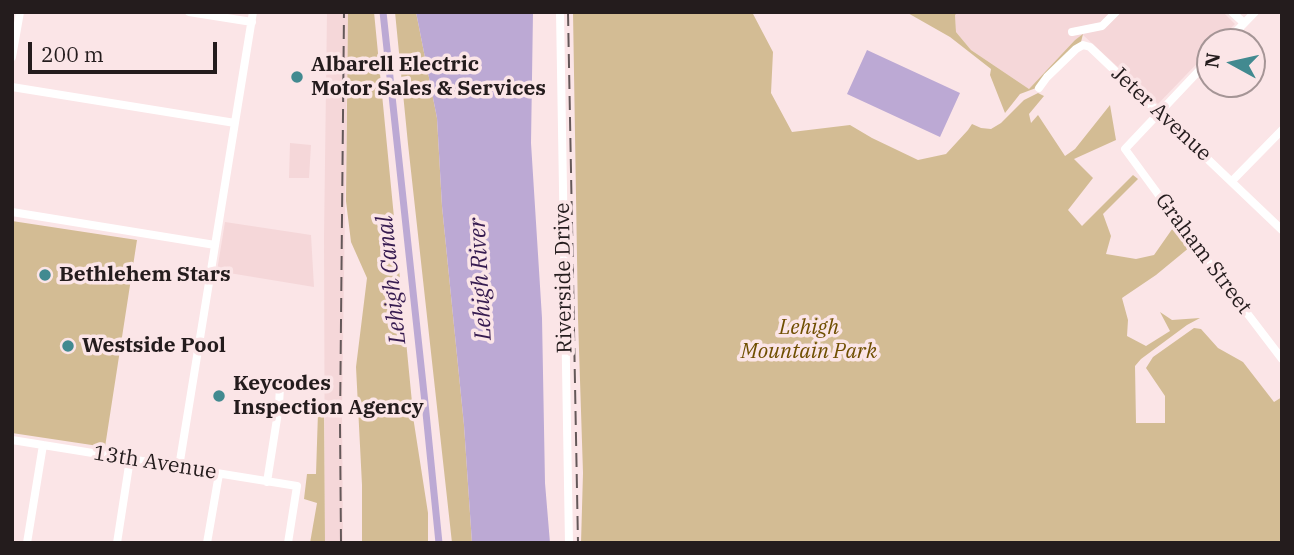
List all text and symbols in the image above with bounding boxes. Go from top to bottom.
scale bar [32,28,220,72]
north arrow [1196,28,1266,98]
text: 200 m [41,40,104,68]
text: N [1199,51,1225,69]
place label: Albarell Electric Motor Sales & Services [311,52,546,102]
street label: Jeter Avenue [1106,61,1216,167]
marker: Albarell Electric Motor Sales & Services [289,69,305,85]
street label: Graham Street [1150,189,1256,319]
street label: Riverside Drive [550,202,578,354]
water label: Lehigh Canal [372,215,412,345]
water label: Lehigh River [464,217,498,341]
place label: Bethlehem Stars [59,262,231,288]
marker: Bethlehem Stars [37,267,53,283]
park label: Lehigh Mountain Park [741,315,877,365]
place label: Westside Pool [82,333,226,359]
marker: Westside Pool [60,338,76,354]
place label: Keycodes Inspection Agency [233,371,424,421]
marker: Keycodes Inspection Agency [211,388,227,404]
street label: 13th Avenue [92,441,218,485]

